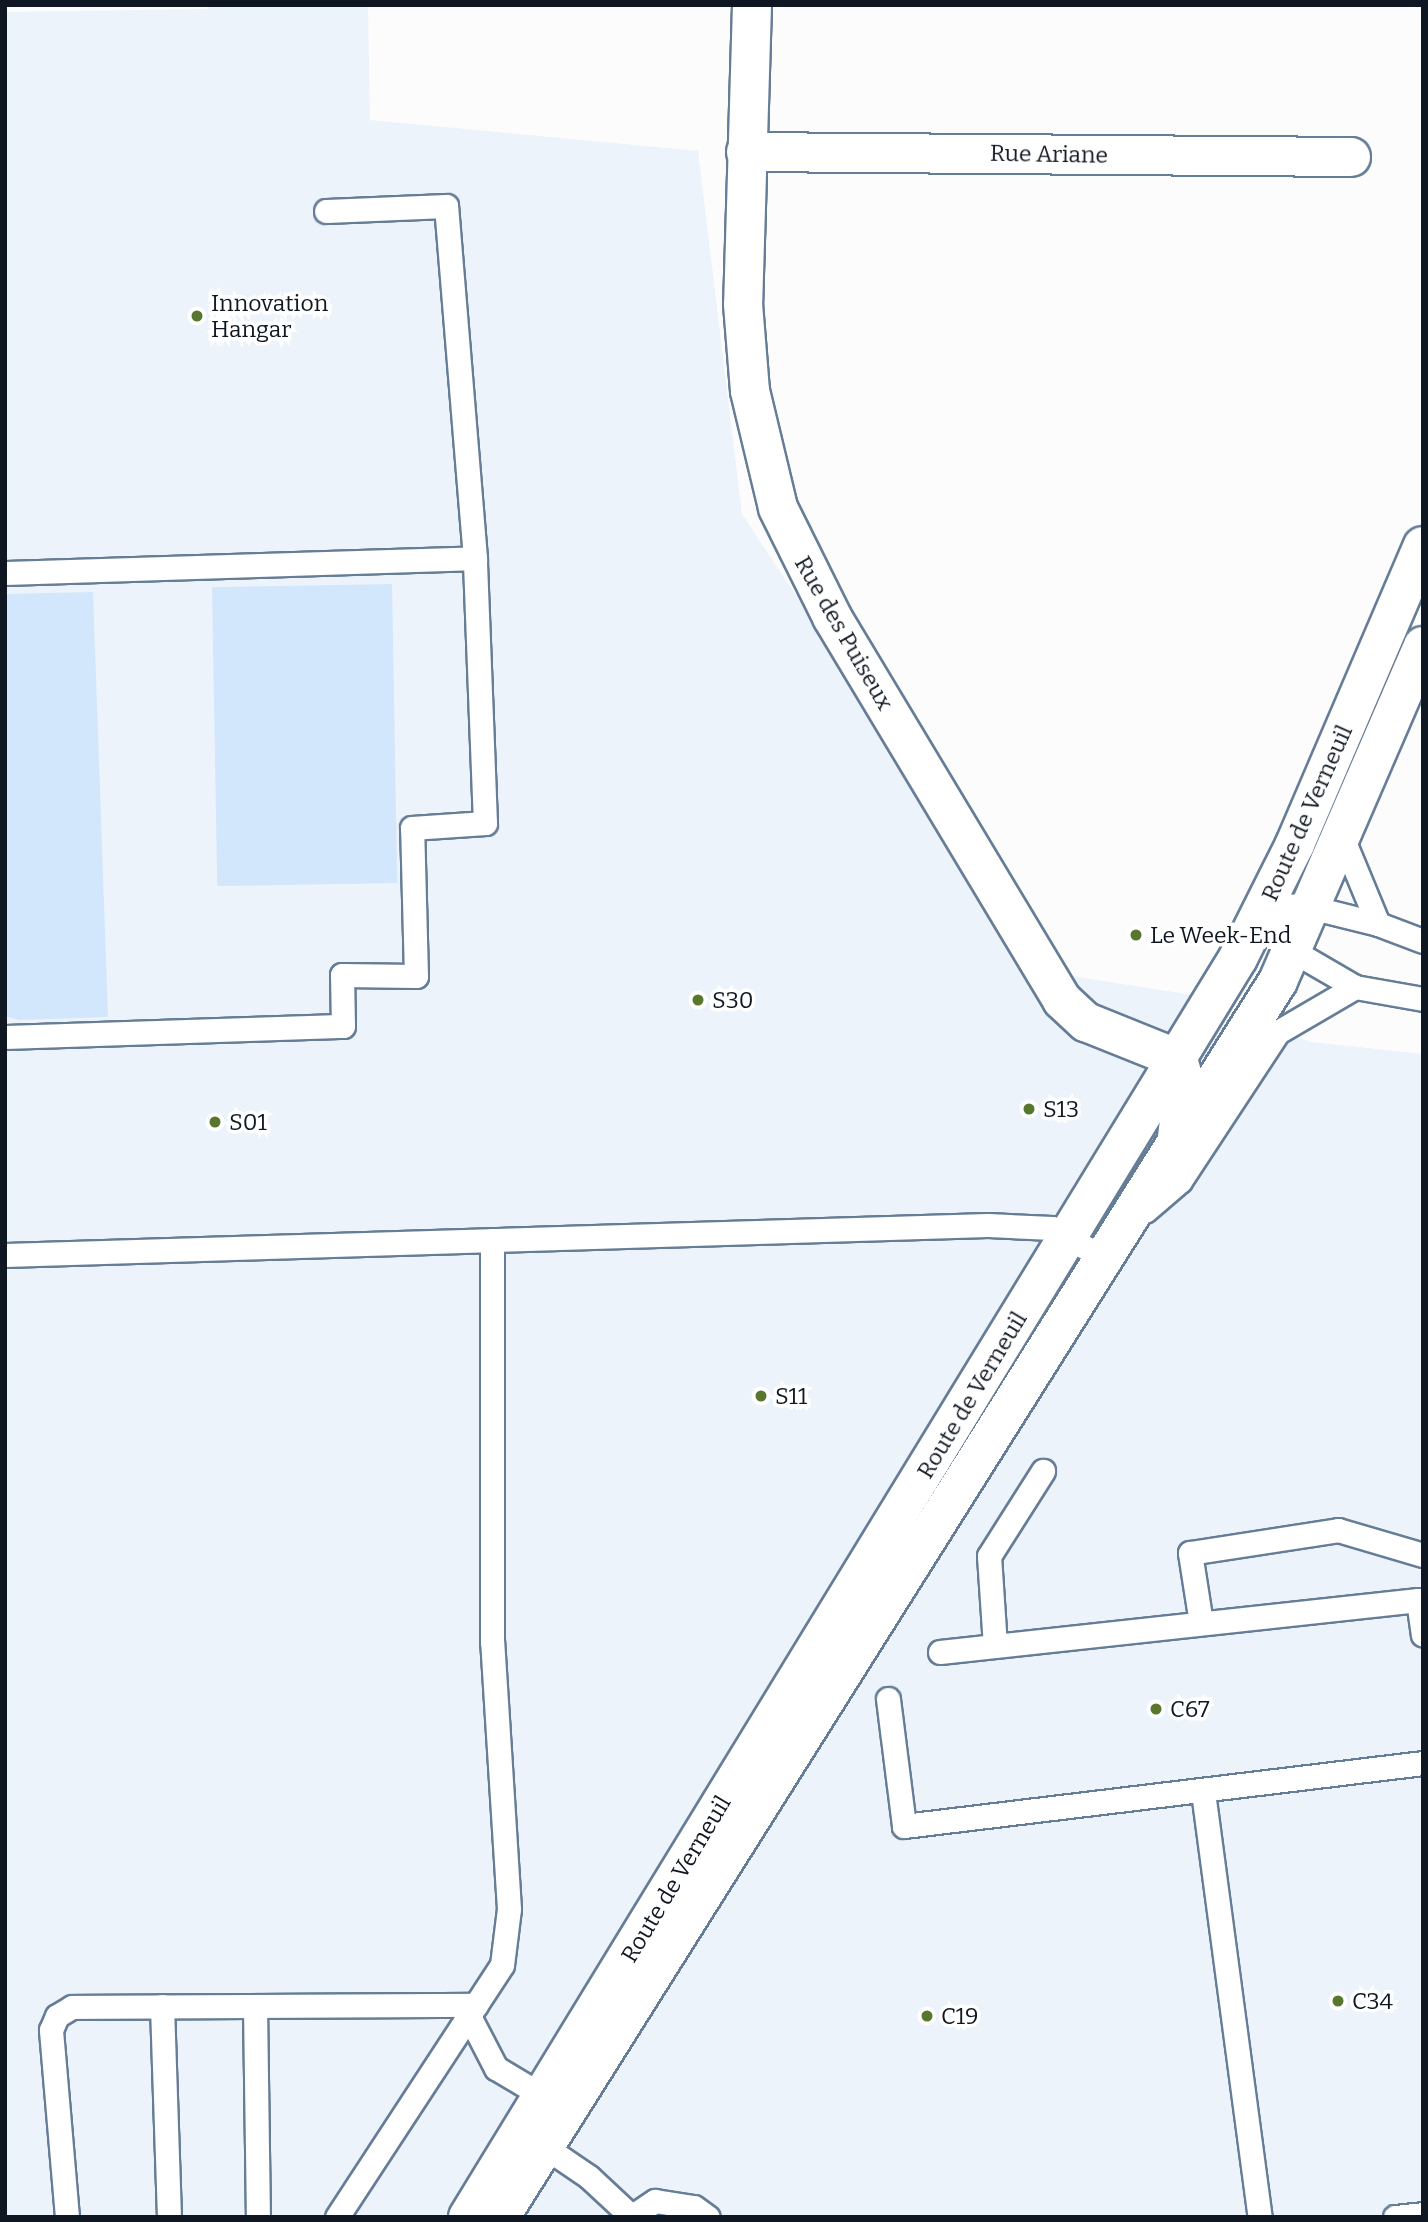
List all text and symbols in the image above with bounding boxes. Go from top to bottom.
street label: Rue Ariane [990,139,1108,169]
place label: Innovation Hangar [211,289,328,343]
marker: Innovation Hangar [189,308,205,324]
street label: Rue des Puiseux [789,551,899,715]
street label: Route de Verneuil [1256,721,1358,905]
place label: Le Week-End [1150,921,1291,949]
marker: Le Week-End [1128,927,1144,943]
place label: S30 [712,986,753,1014]
marker: S30 [690,992,706,1008]
place label: S13 [1043,1095,1079,1123]
marker: S13 [1021,1101,1037,1117]
place label: S01 [229,1108,267,1136]
marker: S01 [207,1114,223,1130]
street label: Route de Verneuil [911,1307,1033,1483]
place label: S11 [775,1382,807,1410]
marker: S11 [753,1388,769,1404]
place label: C67 [1170,1695,1210,1723]
marker: C67 [1148,1701,1164,1717]
street label: Route de Verneuil [615,1791,737,1967]
place label: C34 [1352,1987,1393,2015]
marker: C34 [1330,1993,1346,2009]
place label: C19 [941,2002,978,2030]
marker: C19 [919,2008,935,2024]

